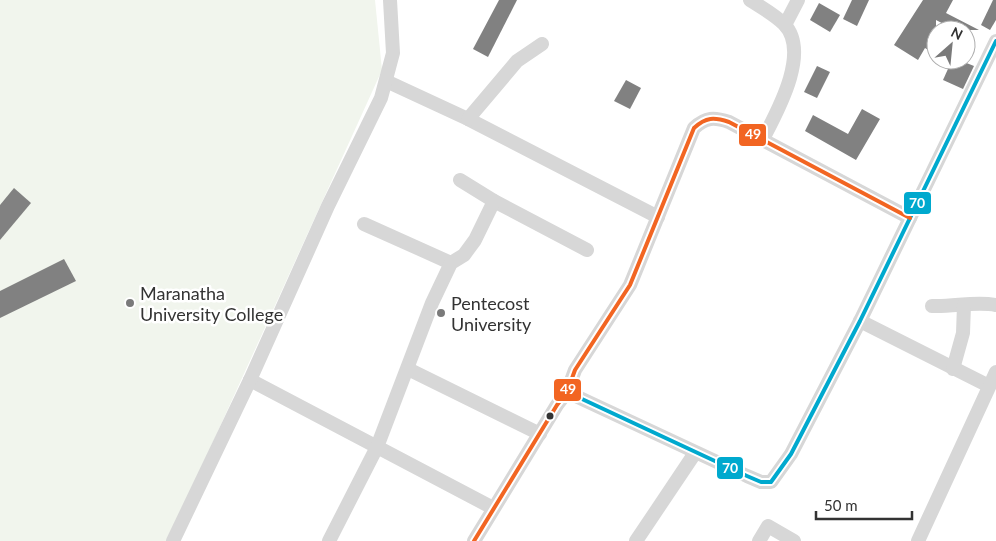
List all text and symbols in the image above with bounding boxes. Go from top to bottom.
north arrow [926,20,976,70]
text: N [948,23,966,43]
line badge: 49 [738,123,767,147]
text: 49 [745,125,761,142]
line badge: 70 [903,191,932,215]
text: 70 [909,194,925,211]
place label: Maranatha University College [140,282,283,325]
place label: Pentecost University [451,292,532,335]
marker: Maranatha University College [124,297,136,309]
marker: Pentecost University [435,307,447,319]
line badge: 49 [553,378,582,402]
text: 49 [560,380,576,397]
unlabelled marker [545,411,555,421]
line badge: 70 [716,456,744,480]
text: 70 [722,459,738,476]
scale bar [816,488,912,520]
text: 50 m [824,496,858,514]

